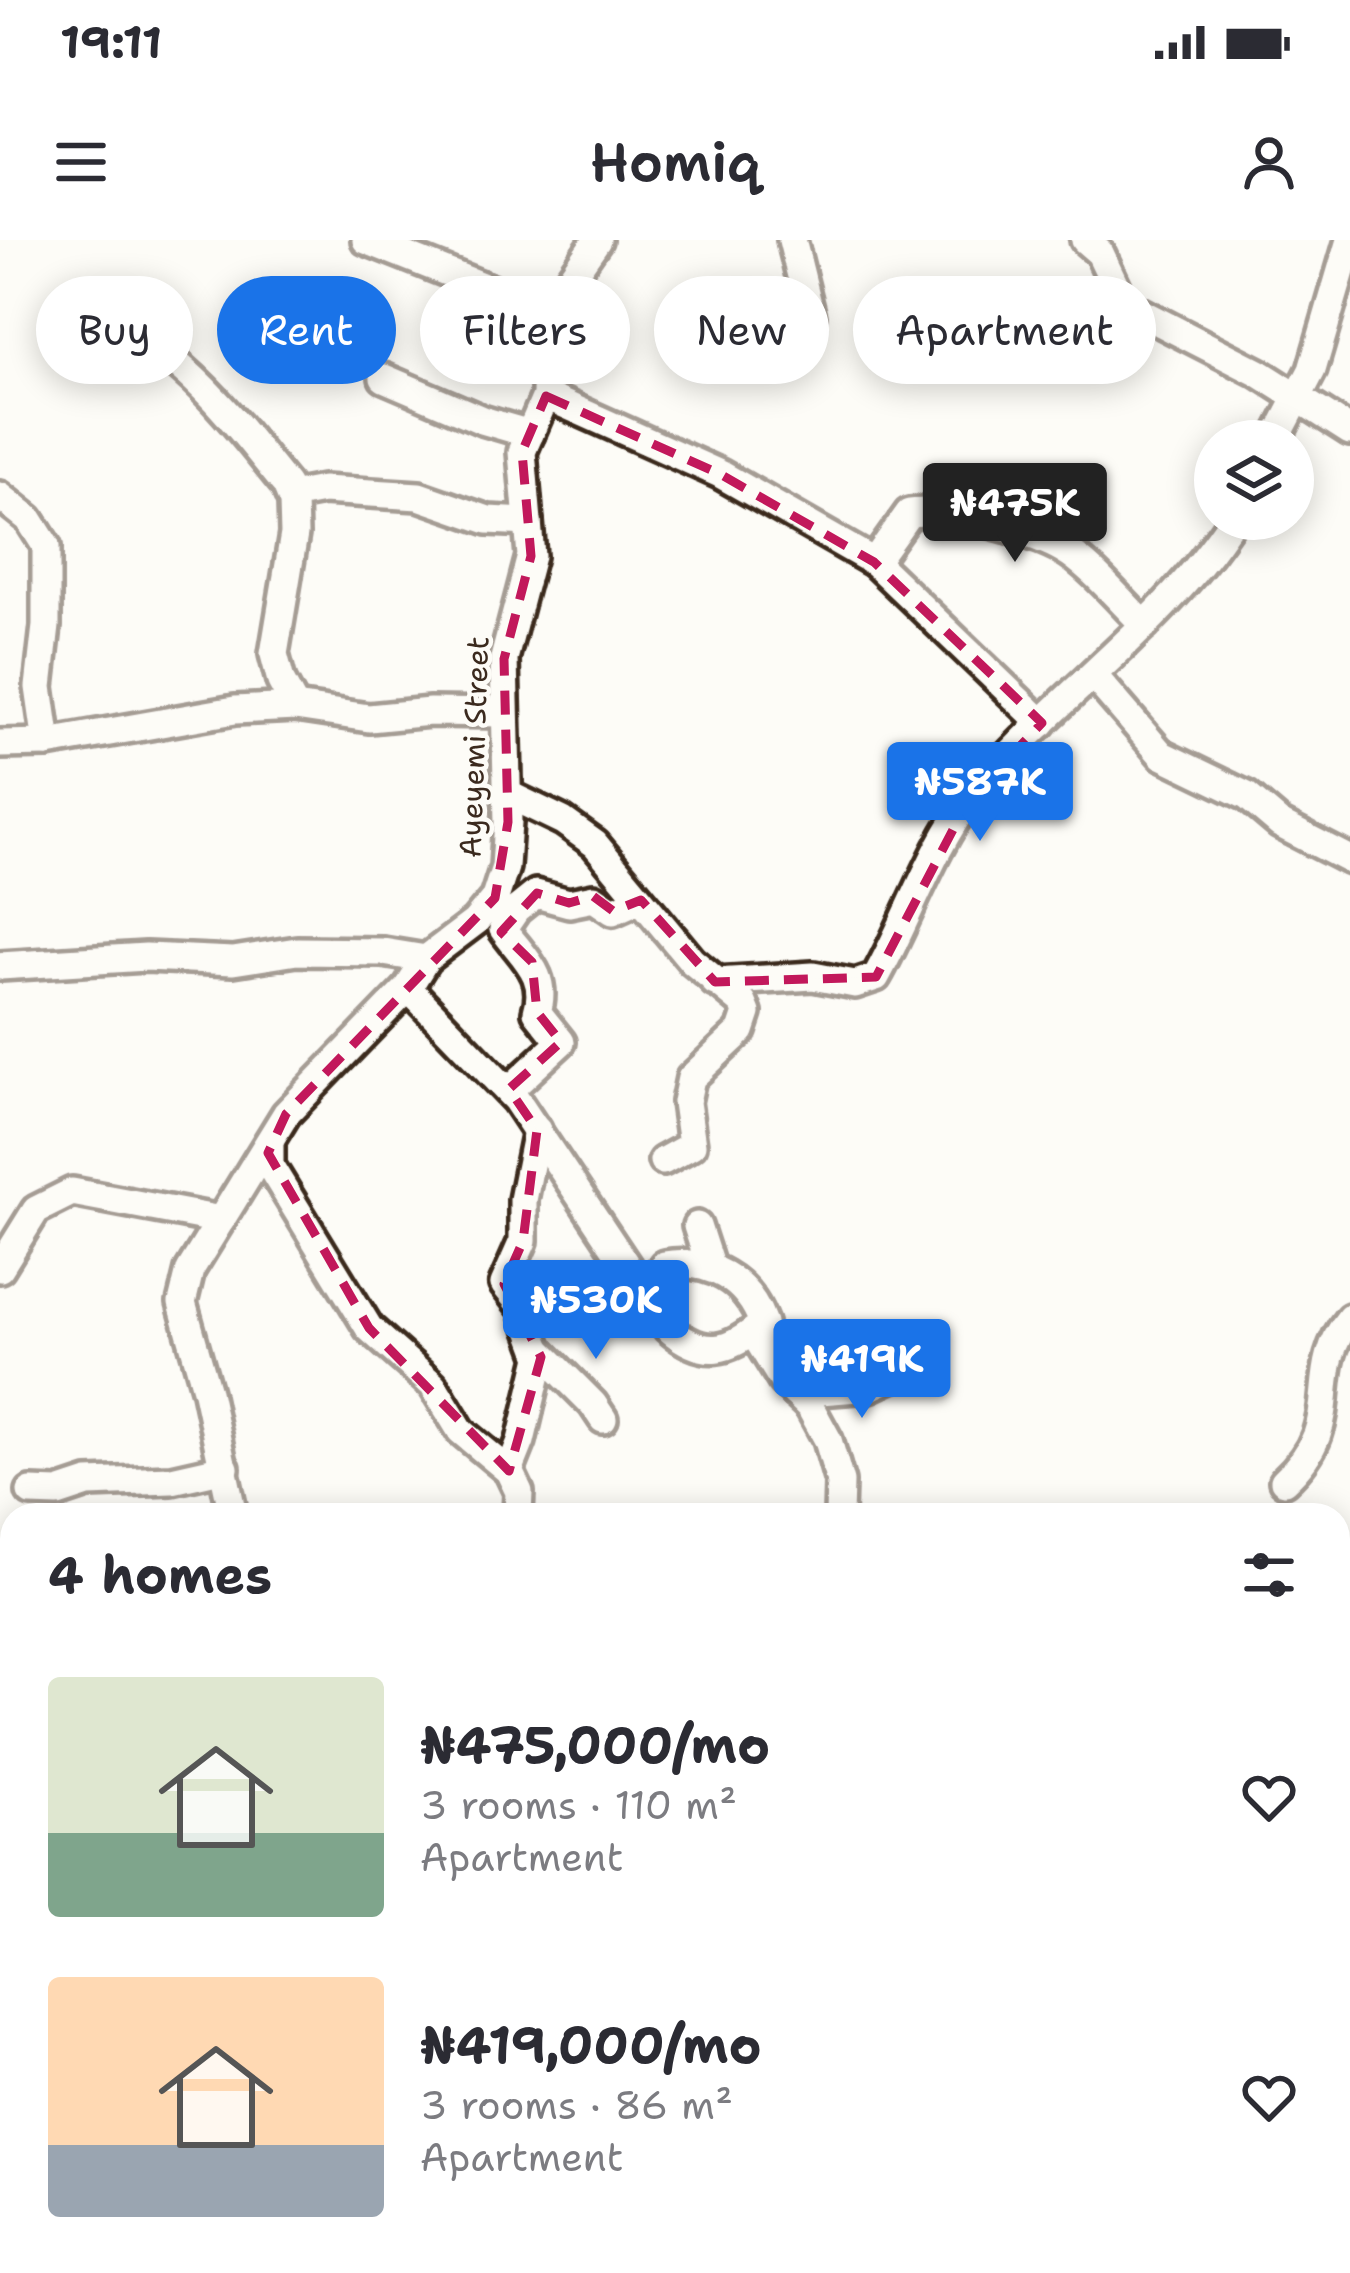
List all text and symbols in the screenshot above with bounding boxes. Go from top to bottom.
text: 19:11 [60,12,162,72]
text: Homiq [590,126,760,198]
icon: menu [48,129,114,195]
icon: person [1236,129,1302,195]
chip: Buy [36,276,193,384]
chip: Rent [217,276,396,384]
chip: Filters [420,276,630,384]
chip: New [654,276,829,384]
chip: Apartment [853,276,1156,384]
map controls [1194,420,1314,540]
button: layers [1194,420,1314,540]
pin: ₦475K [931,463,1099,565]
text: ₦475K [950,476,1080,528]
street label: Ayeyemi Street [450,635,498,859]
pin: ₦587K [896,742,1064,844]
text: ₦587K [914,755,1046,807]
pin: ₦530K [512,1260,680,1362]
text: ₦530K [530,1273,662,1325]
pin: ₦419K [778,1319,946,1421]
text: ₦419K [800,1332,924,1384]
text: 4 homes [48,1541,272,1609]
icon: filters [1236,1542,1302,1608]
text: ₦475,000/mo [420,1711,770,1779]
icon: home [144,1725,288,1869]
icon: heart [1236,1764,1302,1830]
text: 3 rooms · 110 m² [420,1779,737,1831]
text: Apartment [420,1831,623,1883]
text: ₦419,000/mo [420,2011,762,2079]
icon: home [144,2025,288,2169]
icon: heart [1236,2064,1302,2130]
text: 3 rooms · 86 m² [420,2079,733,2131]
text: Apartment [420,2131,623,2183]

